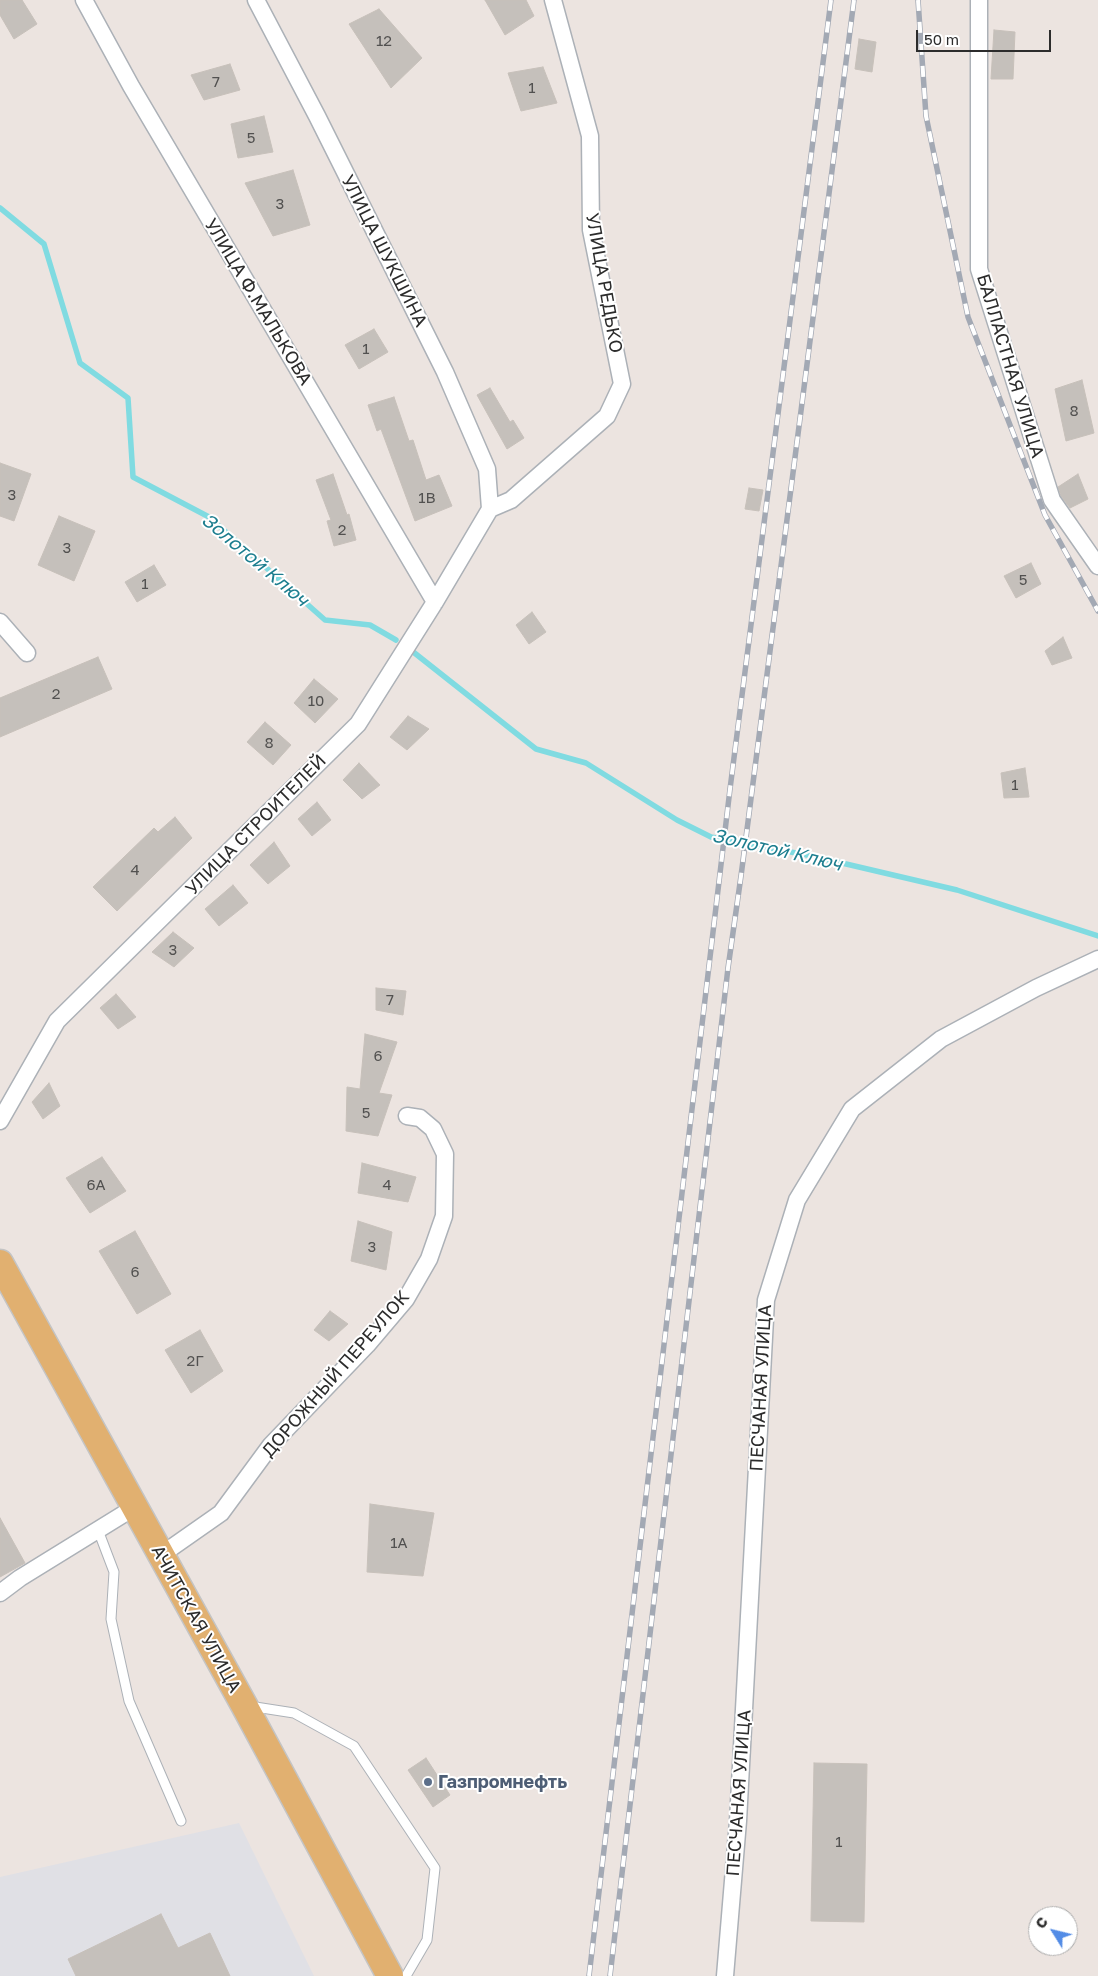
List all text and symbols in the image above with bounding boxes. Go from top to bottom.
scale bar [918,20,1053,52]
text: 50 m [924,30,959,48]
house number: 12 [376,32,392,50]
house number: 7 [212,73,220,91]
house number: 1 [528,79,536,97]
house number: 5 [247,129,255,147]
street label: УЛИЦА ШУКШИНА [336,172,432,330]
house number: 3 [276,195,284,213]
street label: УЛИЦА РЕДЬКО [581,211,627,355]
street label: УЛИЦА Ф.МАЛЬКОВА [200,215,316,389]
street label: БАЛЛАСТНАЯ УЛИЦА [972,272,1048,460]
house number: 1 [362,340,370,358]
house number: 8 [1069,402,1079,420]
house number: 3 [8,486,16,504]
house number: 1В [418,489,436,507]
water label: Золотой Ключ [197,509,313,611]
house number: 2 [338,521,346,539]
house number: 3 [63,539,71,557]
house number: 5 [1019,571,1027,589]
house number: 1 [141,575,149,593]
house number: 2 [52,685,60,703]
house number: 10 [308,692,324,710]
house number: 8 [264,734,274,752]
street label: УЛИЦА СТРОИТЕЛЕЙ [181,750,331,900]
house number: 1 [1011,776,1019,794]
water label: Золотой Ключ [710,824,844,876]
house number: 4 [130,861,140,879]
house number: 3 [169,941,177,959]
house number: 7 [386,991,394,1009]
house number: 6 [373,1047,383,1065]
house number: 5 [362,1104,370,1122]
house number: 6А [86,1176,106,1194]
house number: 4 [382,1176,392,1194]
house number: 3 [368,1238,376,1256]
house number: 6 [130,1263,140,1281]
street label: ДОРОЖНЫЙ ПЕРЕУЛОК [258,1286,414,1462]
street label: ПЕСЧАНАЯ УЛИЦА [746,1304,776,1472]
house number: 2Г [186,1352,204,1370]
house number: 1А [390,1534,408,1552]
street label: АЧИТСКАЯ УЛИЦА [146,1541,246,1697]
street label: ПЕСЧАНАЯ УЛИЦА [722,1709,756,1877]
place label: Газпромнефть [438,1771,567,1793]
marker: Газпромнефть [422,1776,434,1788]
house number: 1 [835,1833,843,1851]
north arrow [1028,1906,1078,1956]
text: С [1031,1913,1051,1932]

